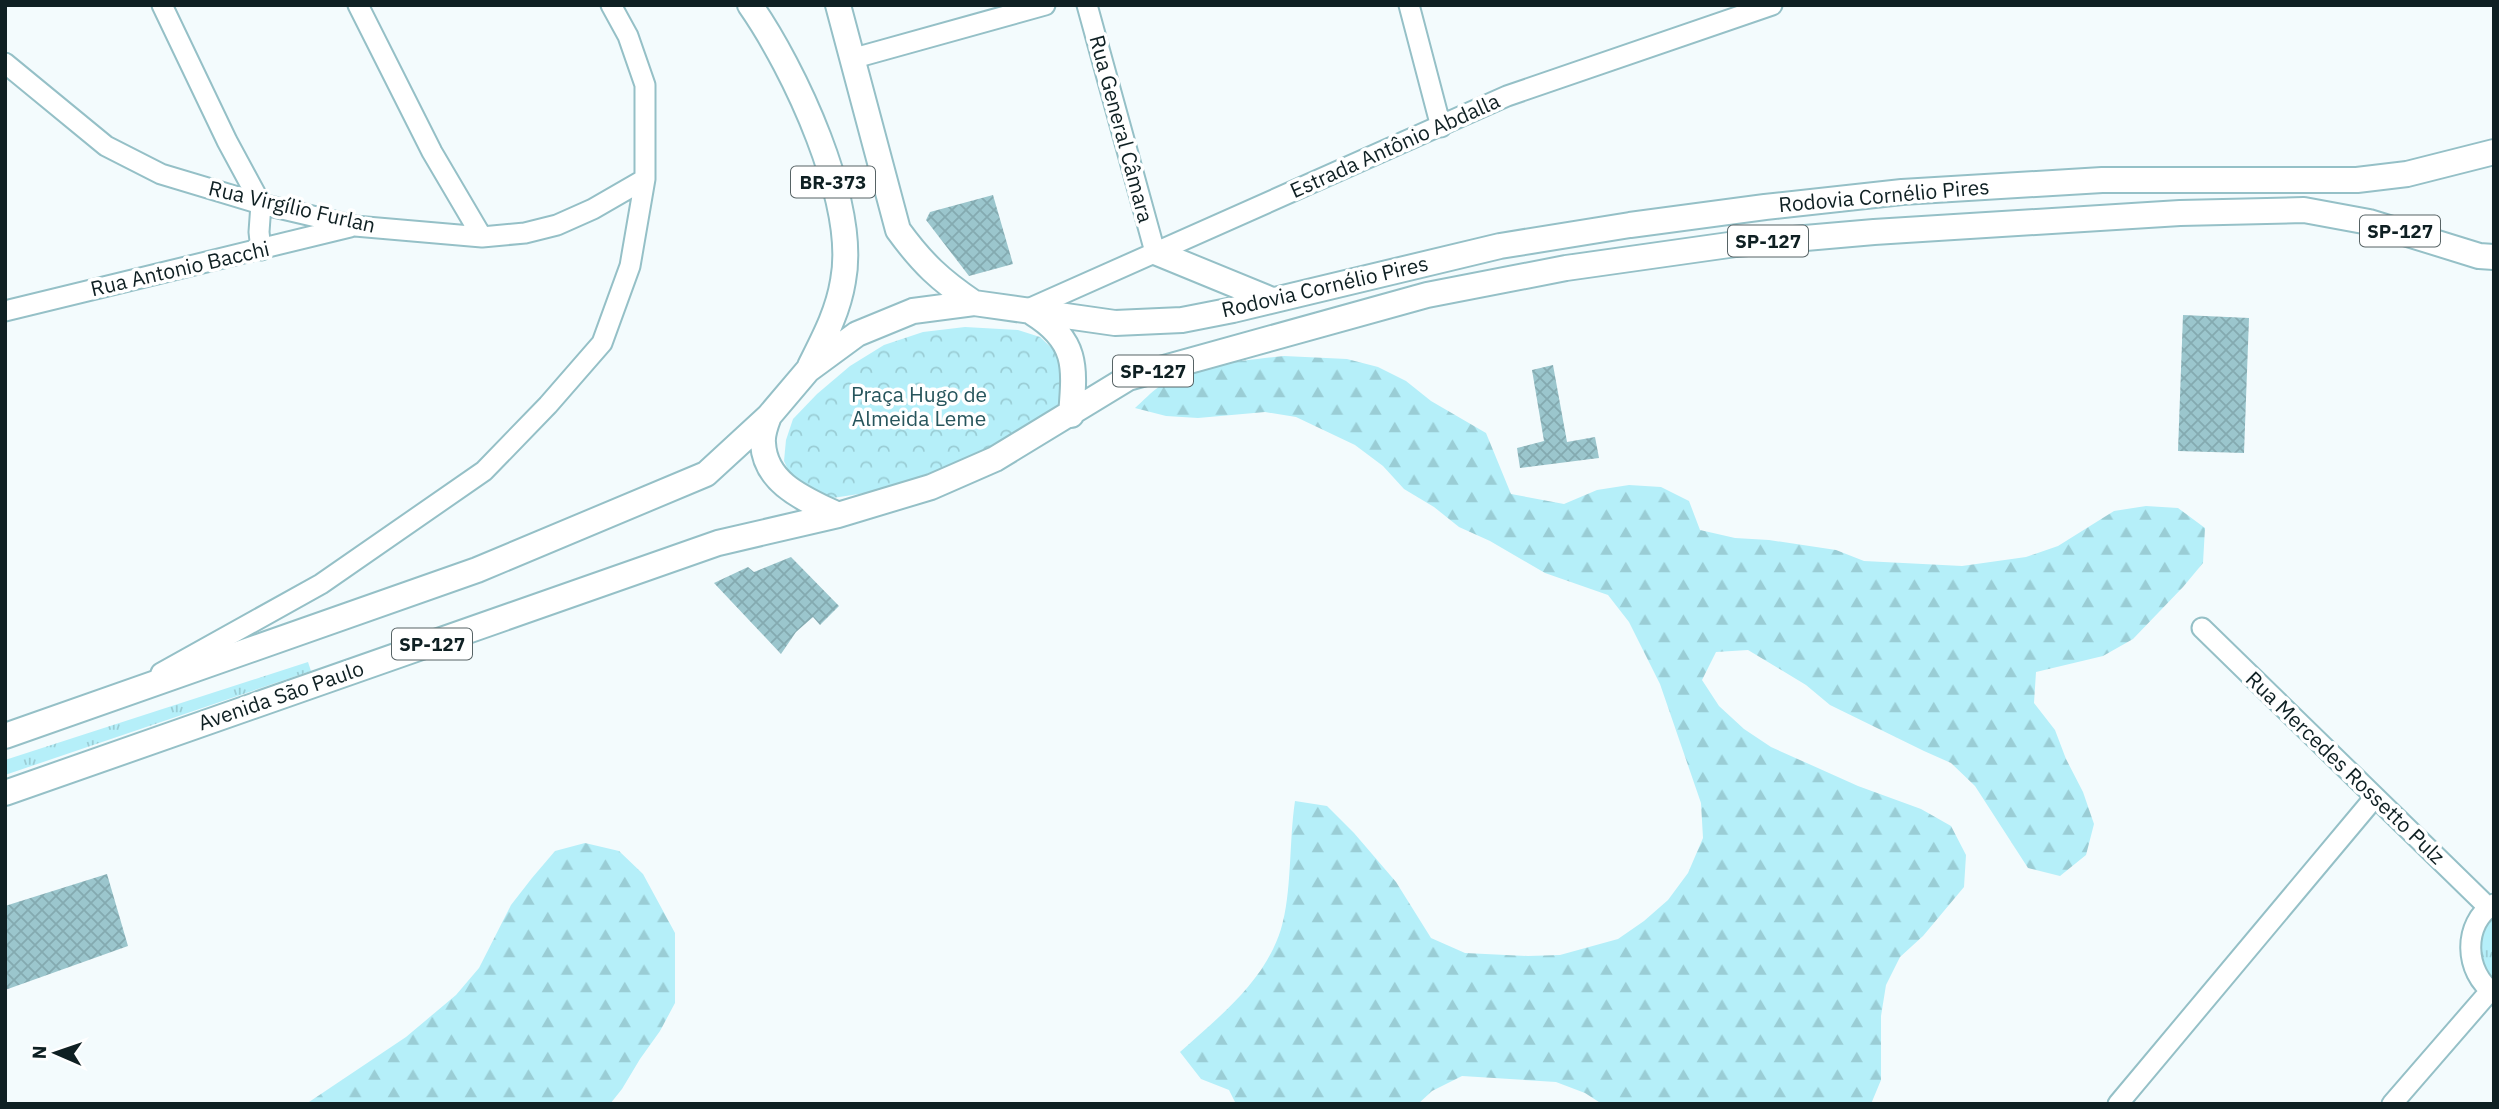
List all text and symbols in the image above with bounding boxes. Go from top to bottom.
street label: Rua General Câmara [1083,32,1160,226]
street label: Estrada Antônio Abdalla [1285,86,1504,204]
road number: BR-373 [791,166,875,198]
street label: Rodovia Cornélio Pires [1777,172,1990,218]
street label: Rua Virgílio Furlan [206,173,378,239]
road number: SP-127 [2360,216,2440,246]
road number: SP-127 [1728,226,1808,256]
street label: Rua Antonio Bacchi [87,234,272,302]
street label: Rodovia Cornélio Pires [1219,249,1431,323]
road number: SP-127 [1113,356,1193,386]
park label: Praça Hugo de Almeida Leme [851,380,987,432]
road number: SP-127 [392,628,472,660]
street label: Avenida São Paulo [194,654,367,737]
street label: Rua Mercedes Rossetto Pulz [2240,665,2451,870]
north arrow [21,1018,91,1088]
text: N [27,1045,51,1060]

